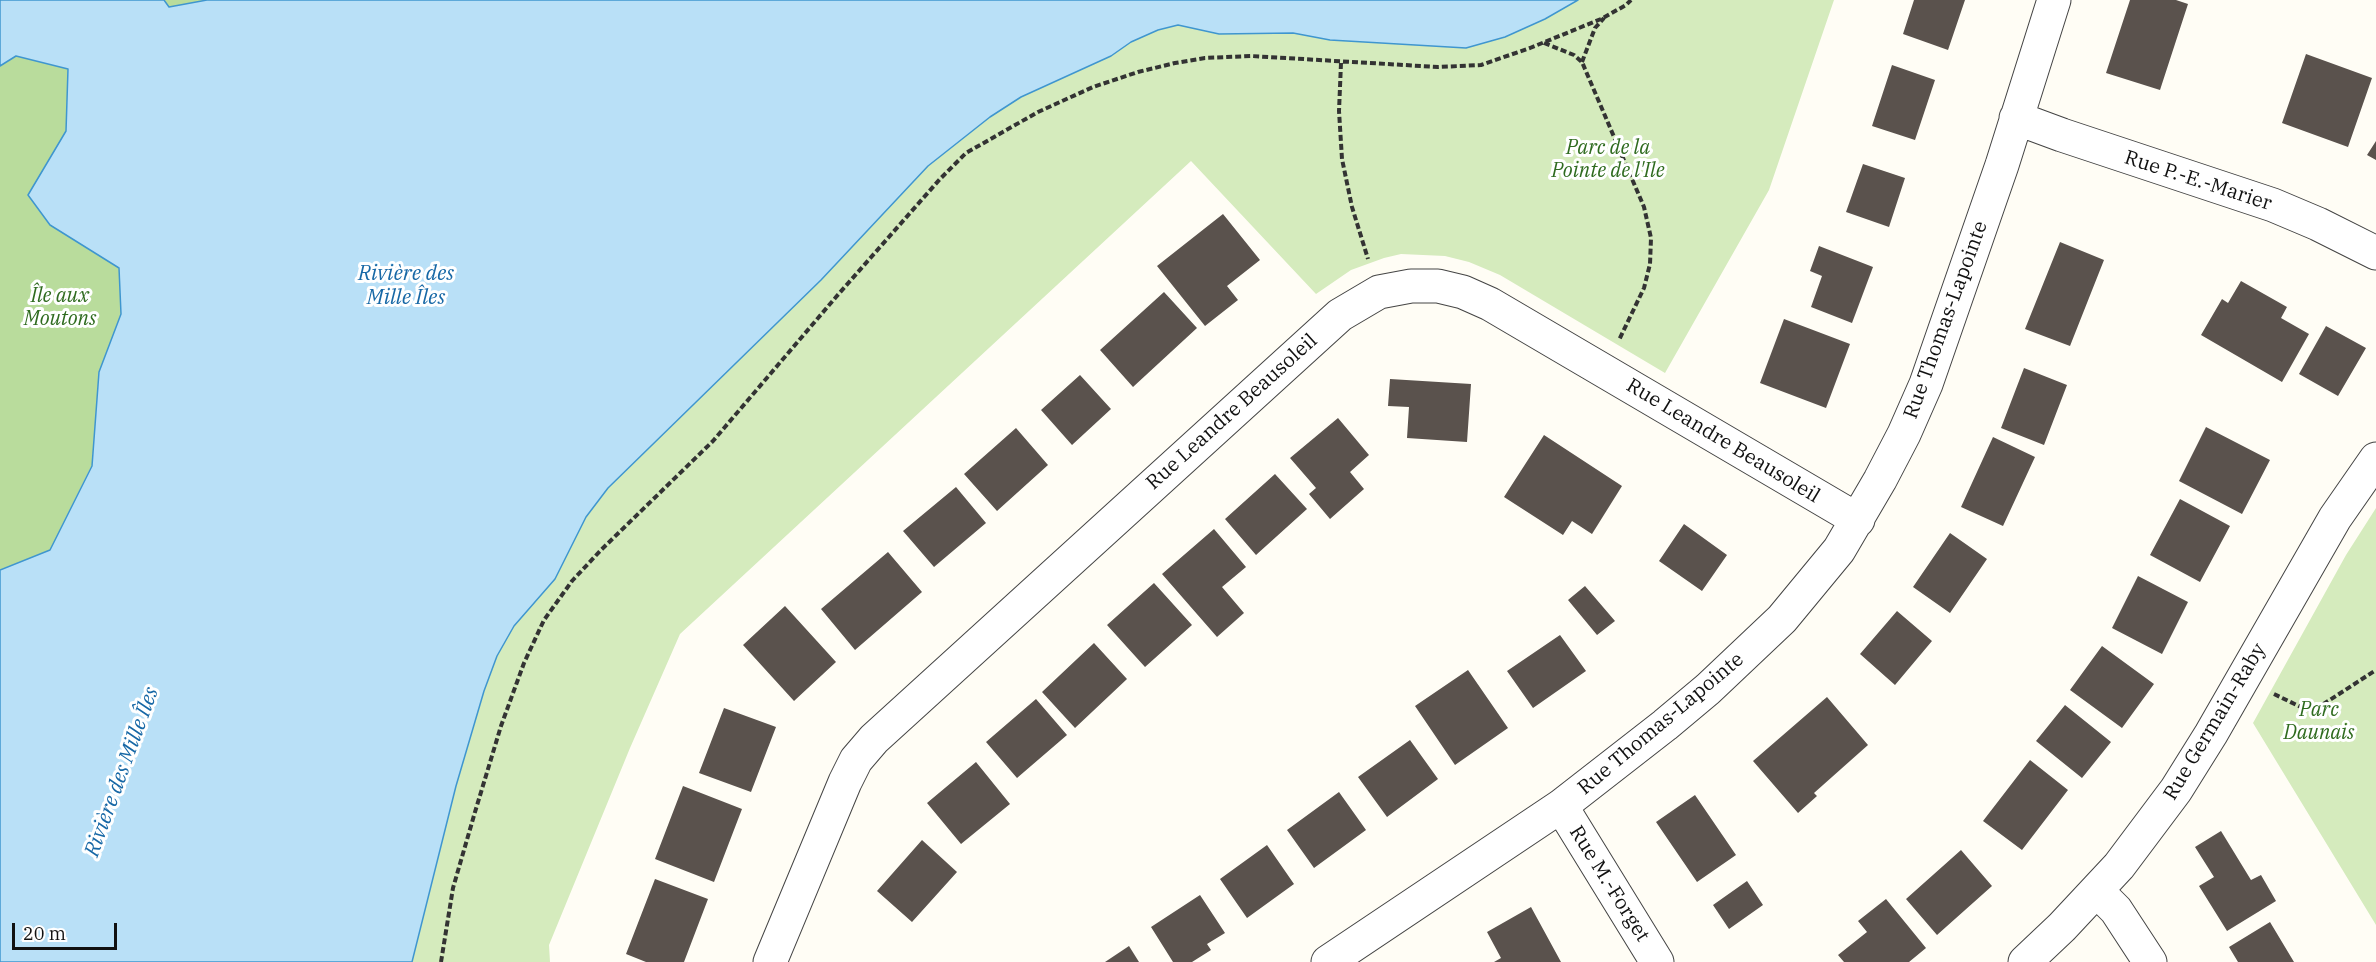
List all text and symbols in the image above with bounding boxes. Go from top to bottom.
park label: Parc de la Pointe de l'Ile [1551,136,1665,183]
street label: Rue P.-E.-Marier [2121,146,2275,216]
street label: Rue Thomas-Lapointe [1899,218,1993,422]
water label: Rivière des Mille Îles [358,261,454,311]
park label: Île aux Moutons [24,284,96,331]
street label: Rue Leandre Beausoleil [1142,329,1322,495]
street label: Rue Leandre Beausoleil [1622,374,1824,508]
street label: Rue Germain-Raby [2159,639,2271,805]
street label: Rue Thomas-Lapointe [1573,648,1749,800]
water label: Rivière des Mille Îles [80,684,164,860]
park label: Parc Daunais [2283,698,2355,745]
street label: Rue M.-Forget [1564,822,1654,946]
scale bar [15,911,120,949]
text: 20 m [23,922,66,945]

